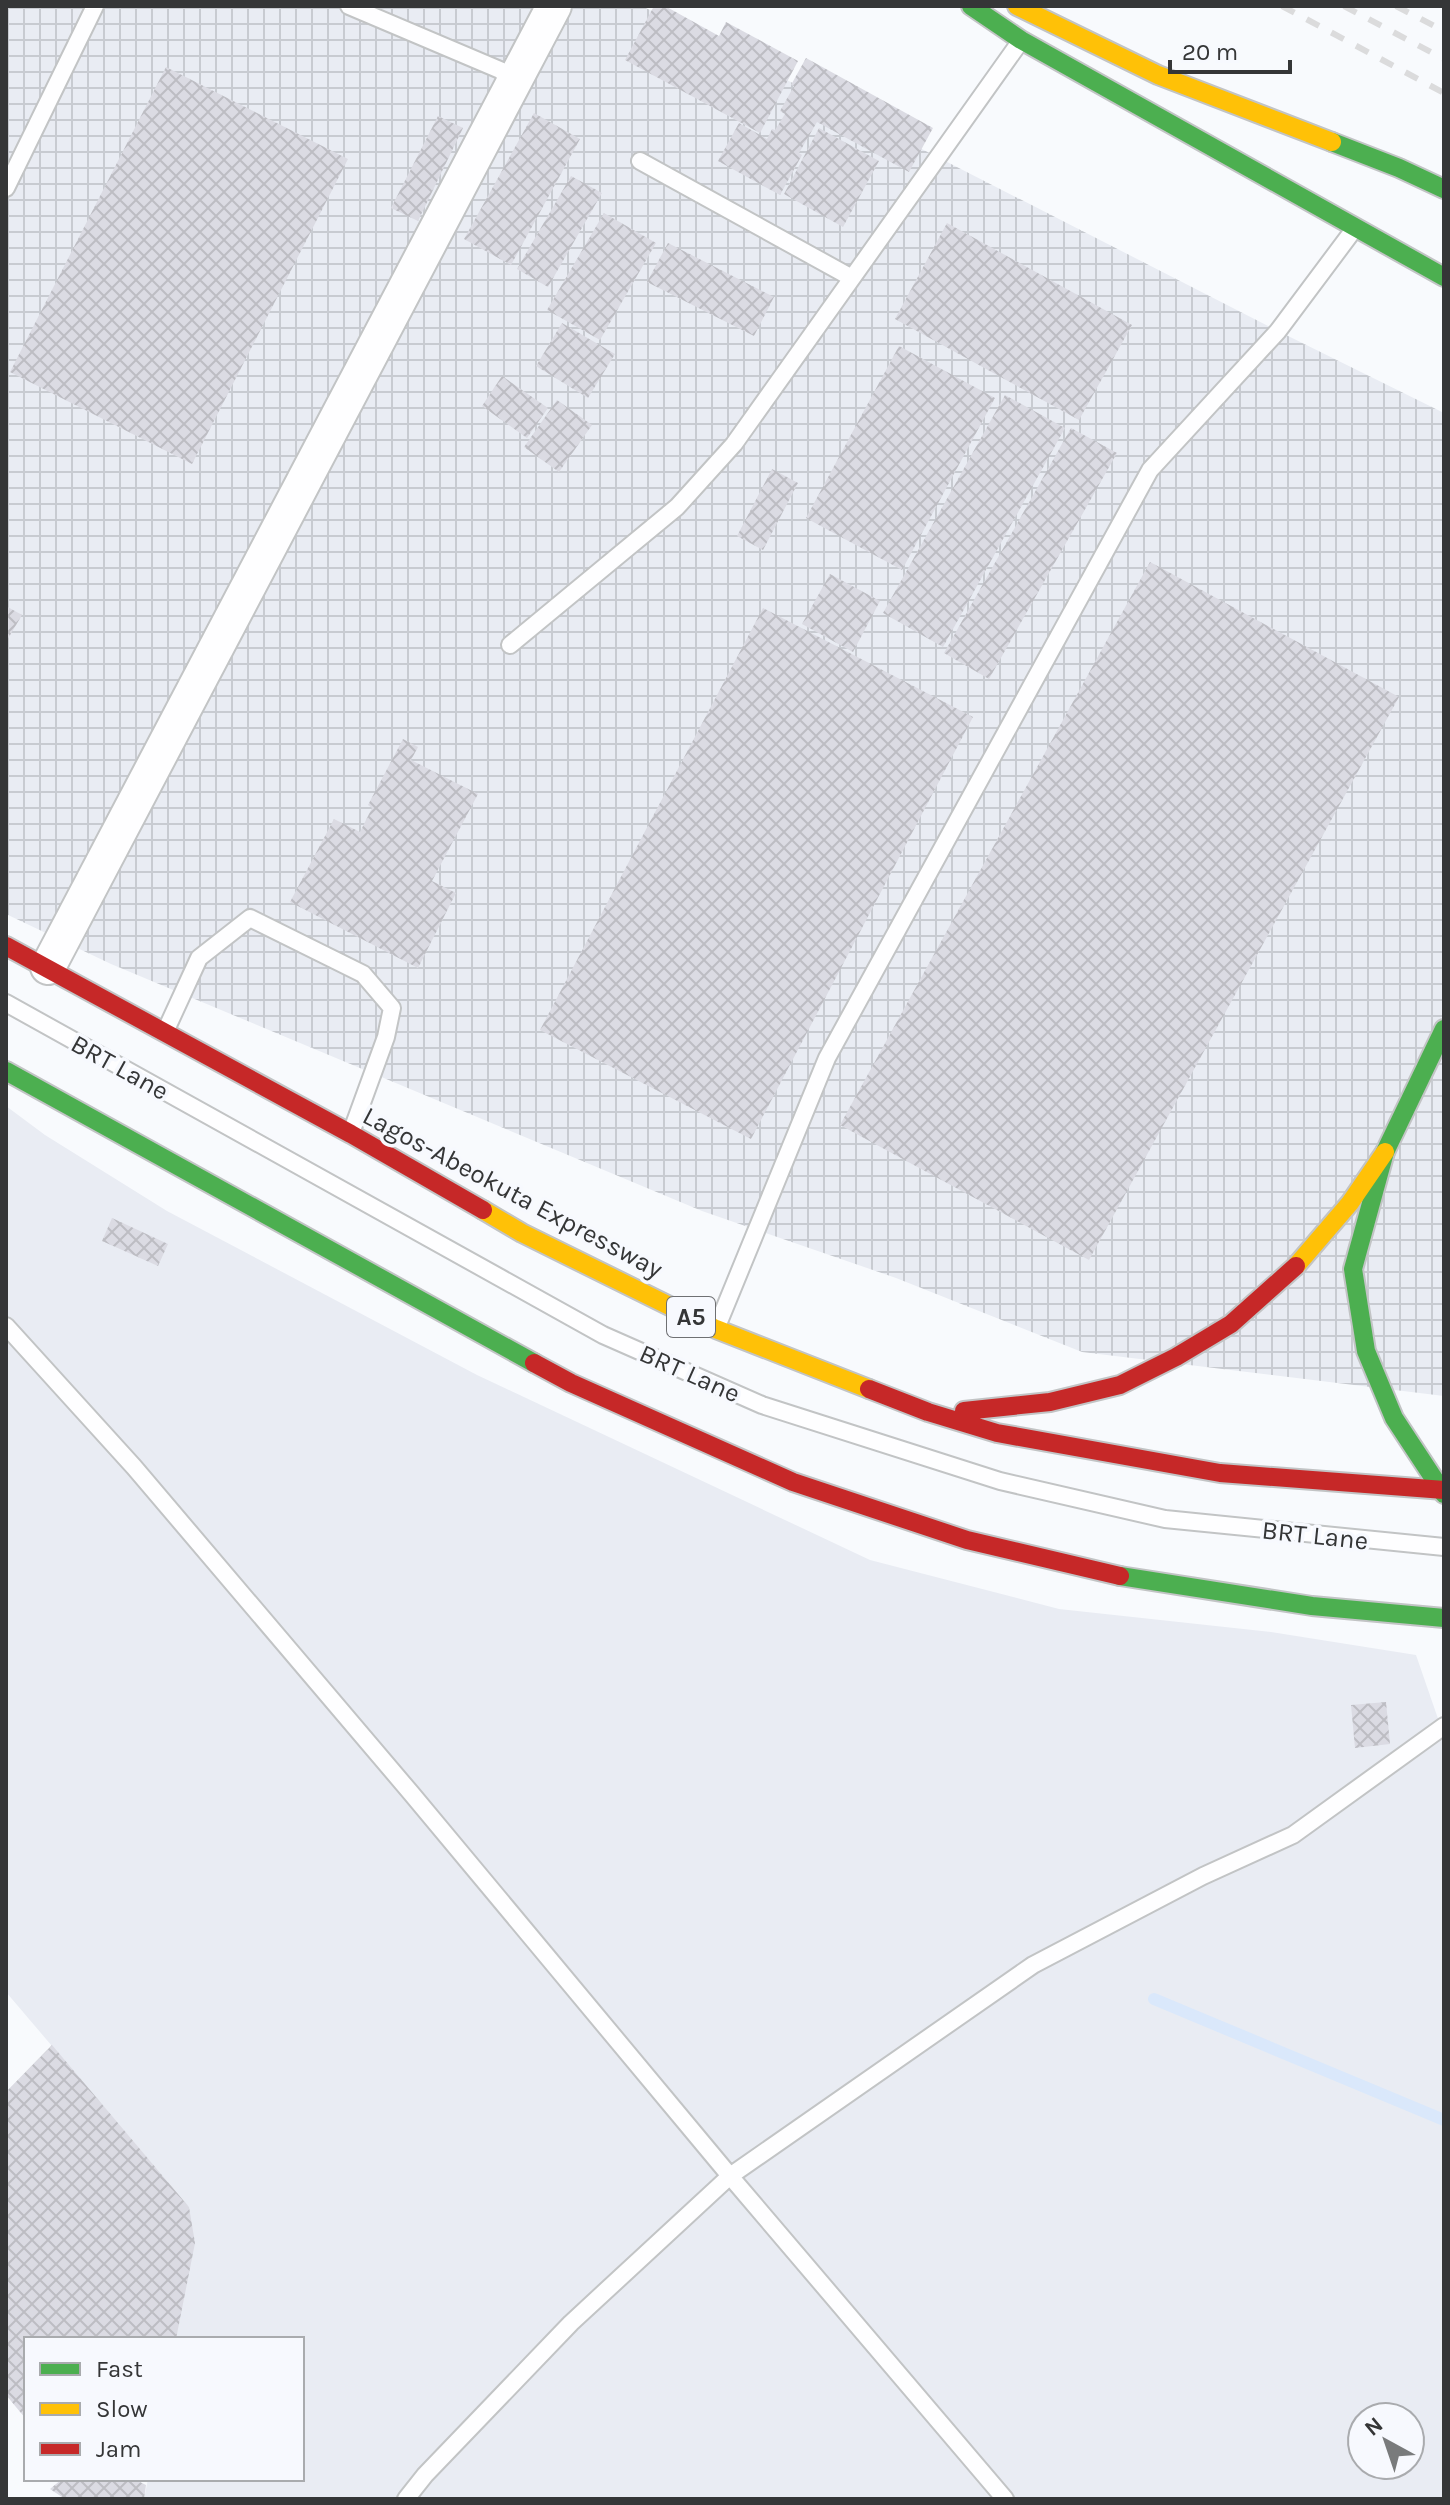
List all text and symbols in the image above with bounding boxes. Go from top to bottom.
scale bar [1170,24,1290,74]
text: 20 m [1182,38,1238,66]
street label: BRT Lane [66,1028,174,1107]
street label: Lagos-Abeokuta Expressway [358,1100,668,1285]
road number: A5 [667,1297,715,1337]
street label: BRT Lane [635,1338,745,1409]
street label: BRT Lane [1260,1515,1370,1556]
legend [24,2337,304,2481]
text: Fast [96,2355,143,2383]
text: Slow [96,2395,148,2423]
north arrow [1346,2401,1426,2481]
text: N [1359,2411,1388,2441]
text: Jam [96,2435,141,2463]

